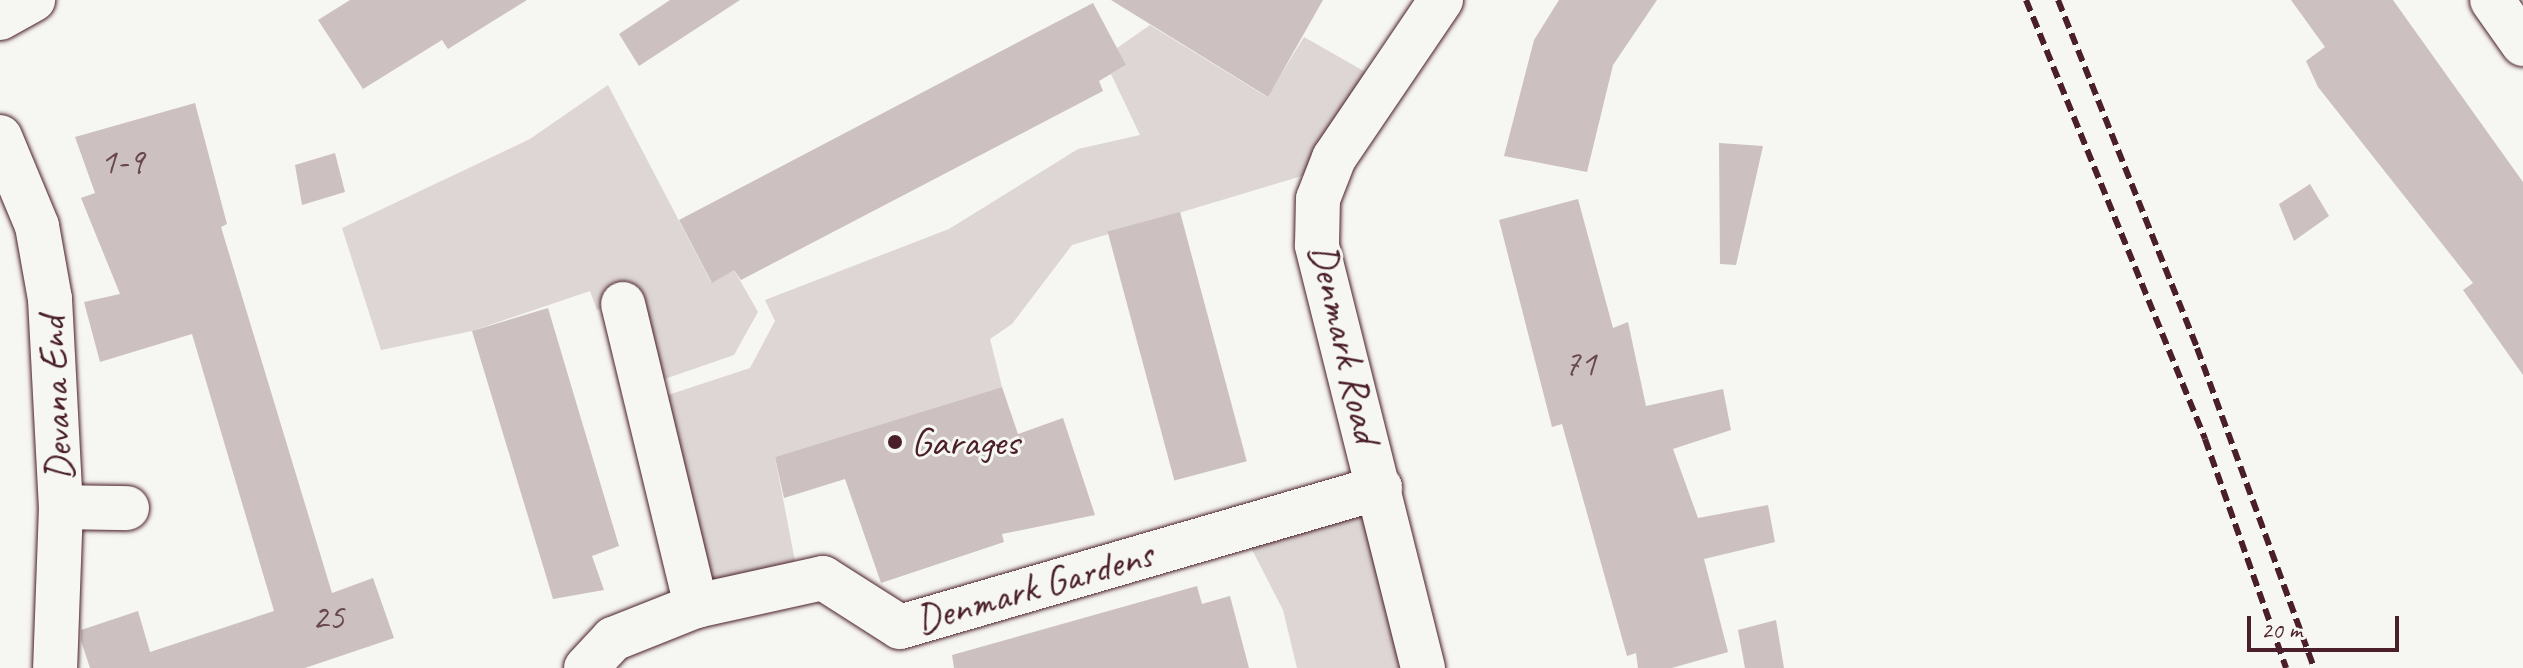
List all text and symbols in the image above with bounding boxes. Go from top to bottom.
house number: 1-9 [100,140,144,184]
street label: Denmark Road [1299,240,1391,446]
street label: Devana End [27,315,83,483]
house number: 71 [1564,342,1596,386]
place label: Garages [911,418,1019,466]
marker: Garages [886,433,904,451]
street label: Denmark Gardens [909,530,1159,644]
house number: 25 [312,596,344,640]
scale bar [2251,600,2403,650]
text: 20 m [2261,615,2302,645]

